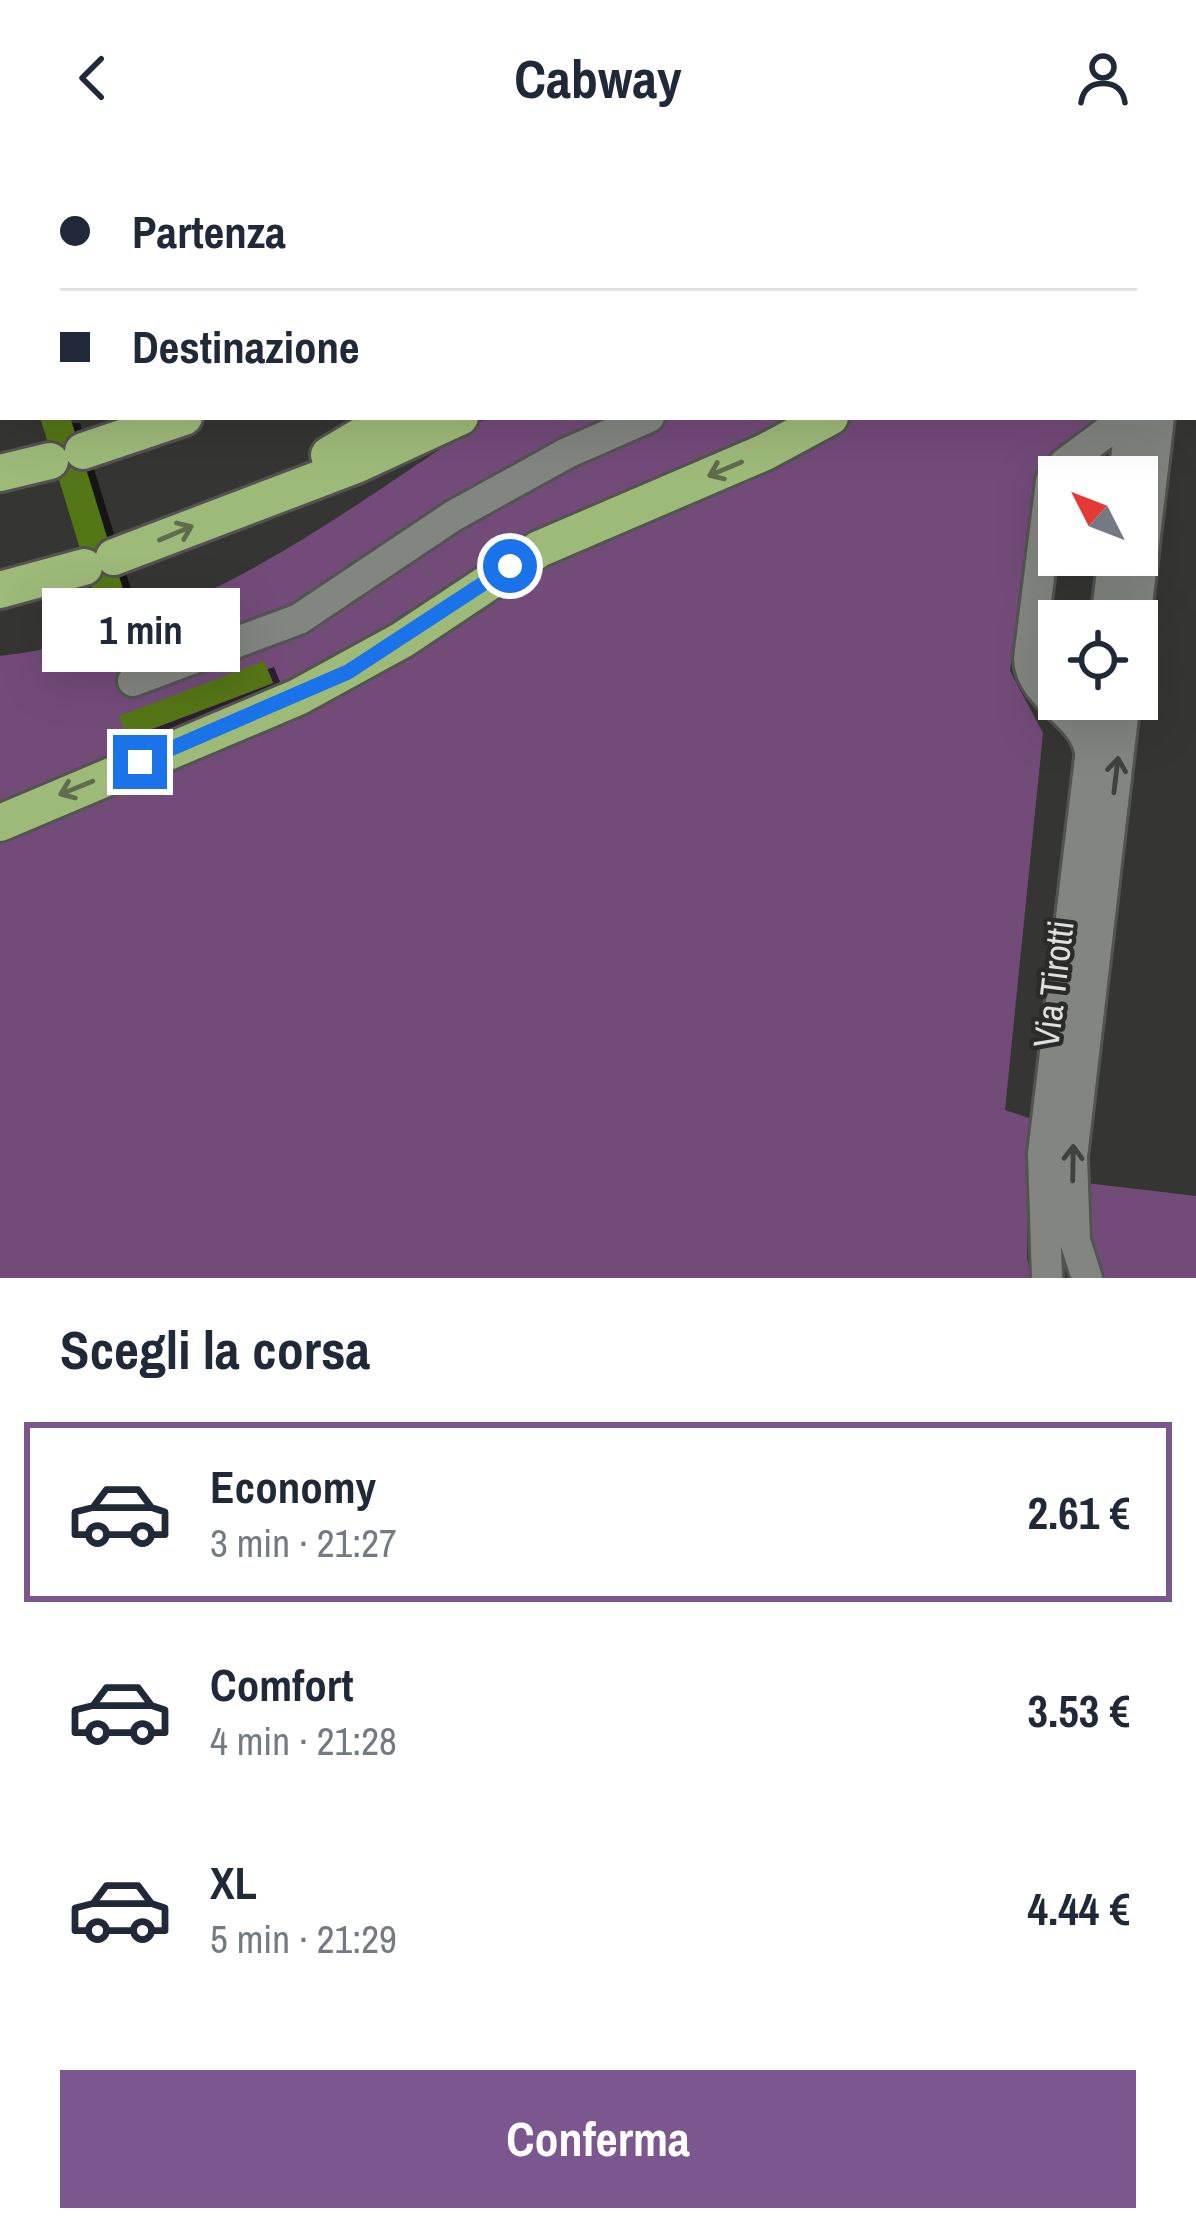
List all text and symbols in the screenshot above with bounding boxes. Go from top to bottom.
text: Cabway [514,42,682,115]
icon: back [60,45,126,111]
icon: person [1070,45,1136,111]
text: Partenza [132,201,286,262]
text: Destinazione [132,316,360,377]
north arrow [1038,456,1158,576]
map controls [1038,456,1158,720]
one-way arrow [708,459,744,481]
one-way arrow [157,521,194,542]
route start [483,539,537,593]
callout: 1 min [41,588,239,672]
button: locate [1038,600,1158,720]
text: 1 min [99,604,183,656]
route end [113,735,167,789]
one-way arrow [1106,757,1128,796]
one-way arrow [59,779,96,800]
street label: Via Tirotti [1021,918,1085,1050]
one-way arrow [1062,1144,1084,1183]
text: Scegli la corsa [60,1313,370,1386]
text: Economy [210,1456,376,1517]
icon: car [66,1458,174,1566]
text: 2.61 € [1027,1482,1130,1543]
text: 3 min · 21:27 [210,1517,397,1569]
text: Comfort [210,1654,353,1715]
icon: car [66,1656,174,1764]
text: 3.53 € [1027,1680,1130,1741]
text: 4 min · 21:28 [210,1715,397,1767]
text: XL [210,1852,257,1913]
icon: car [66,1854,174,1962]
text: 4.44 € [1027,1878,1130,1939]
text: 5 min · 21:29 [210,1913,397,1965]
button: Conferma [60,2070,1136,2208]

